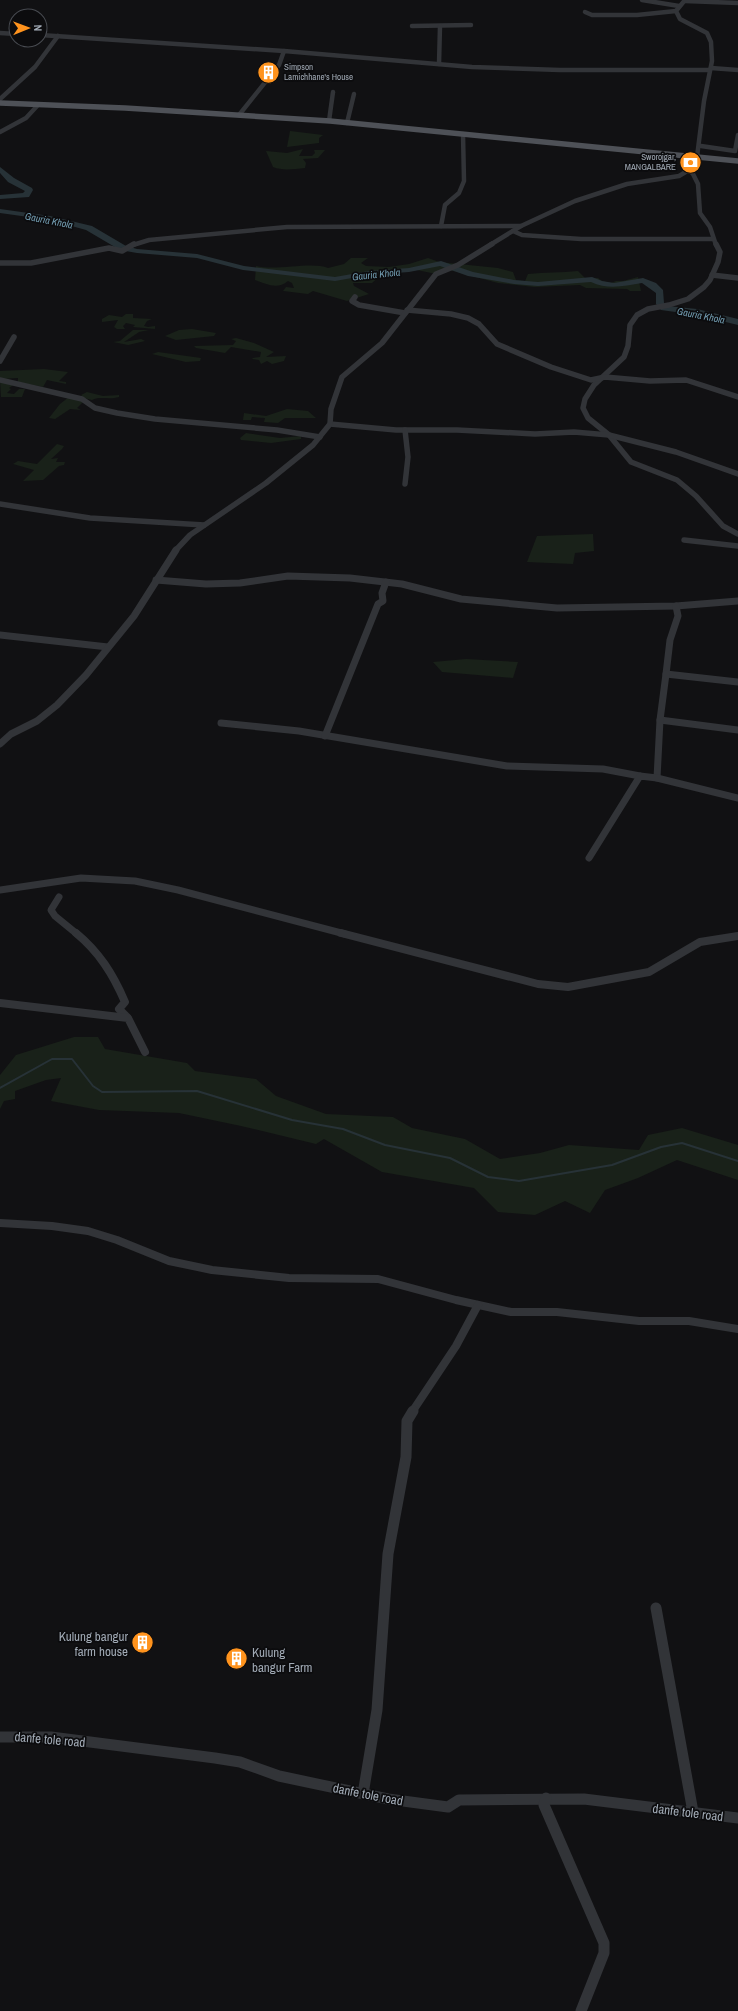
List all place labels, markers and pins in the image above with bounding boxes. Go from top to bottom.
building icon: Simpson Lamichhane's House [255,59,281,85]
place label: Simpson Lamichhane's House [284,61,353,83]
bank icon: Sworojgar, MANGALBARE [678,149,704,175]
place label: Sworojgar, MANGALBARE [625,151,676,173]
place label: Kulung bangur farm house [59,1628,128,1660]
building icon: Kulung bangur farm house [130,1630,156,1656]
place label: Kulung bangur Farm [252,1644,313,1676]
building icon: Kulung bangur Farm [223,1646,249,1672]

